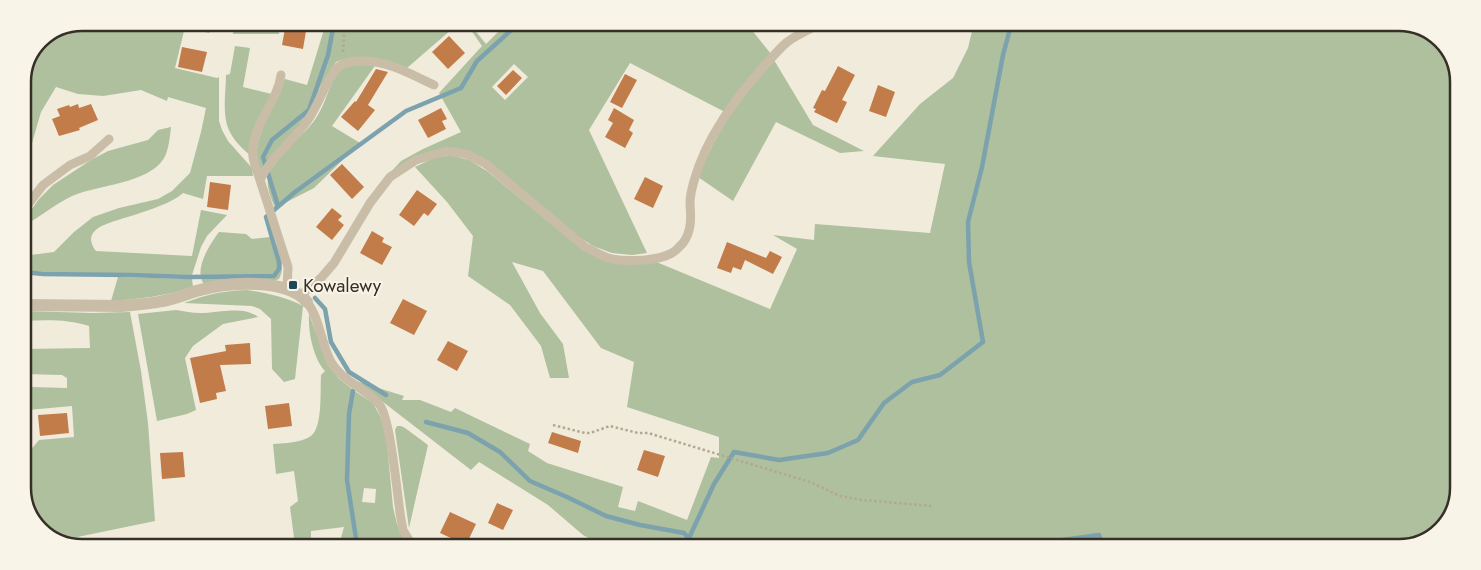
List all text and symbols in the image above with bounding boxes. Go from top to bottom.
place label: Kowalewy [303,272,382,299]
marker: Kowalewy [287,279,299,291]

